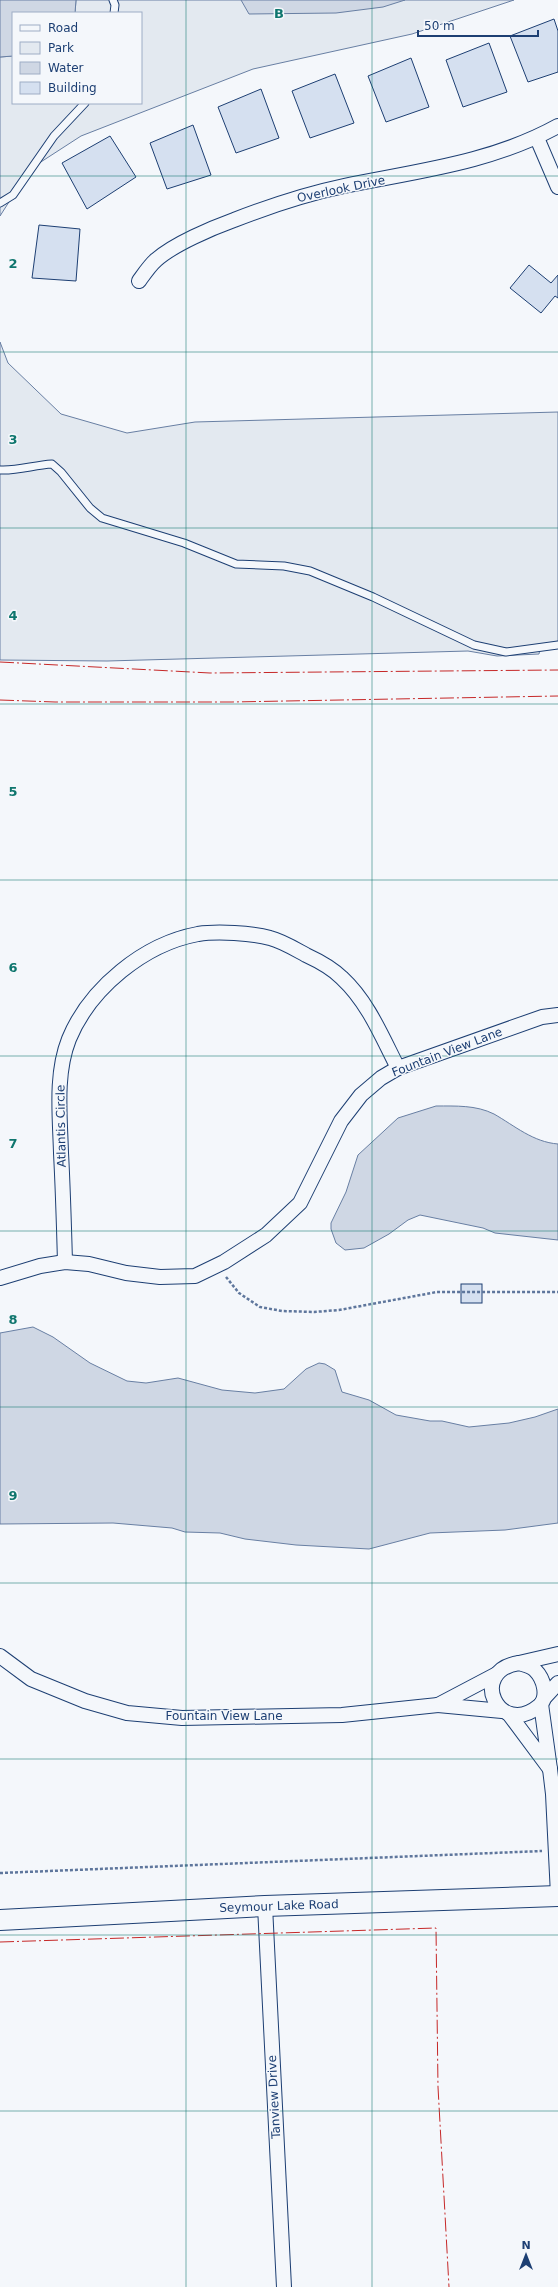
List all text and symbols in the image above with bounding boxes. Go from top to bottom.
text: B [274,6,284,21]
legend [12,12,142,104]
scale bar [418,12,538,38]
text: 50 m [424,19,455,33]
text: Road [48,21,78,35]
text: Park [48,41,74,55]
text: Water [48,61,84,75]
text: Building [48,81,97,95]
street label: Overlook Drive [296,173,386,205]
text: 2 [8,256,18,271]
text: 3 [8,432,18,447]
text: 4 [8,608,18,623]
text: 5 [8,784,18,799]
text: 6 [8,960,18,975]
street label: Fountain View Lane [390,1024,504,1080]
street label: Atlantis Circle [53,1084,69,1168]
text: 7 [8,1136,18,1151]
text: 8 [8,1312,18,1327]
text: 9 [8,1488,18,1503]
street label: Fountain View Lane [165,1709,283,1723]
street label: Seymour Lake Road [219,1897,339,1915]
street label: Tanview Drive [265,2055,283,2140]
north arrow [506,2235,546,2275]
text: N [521,2239,531,2252]

